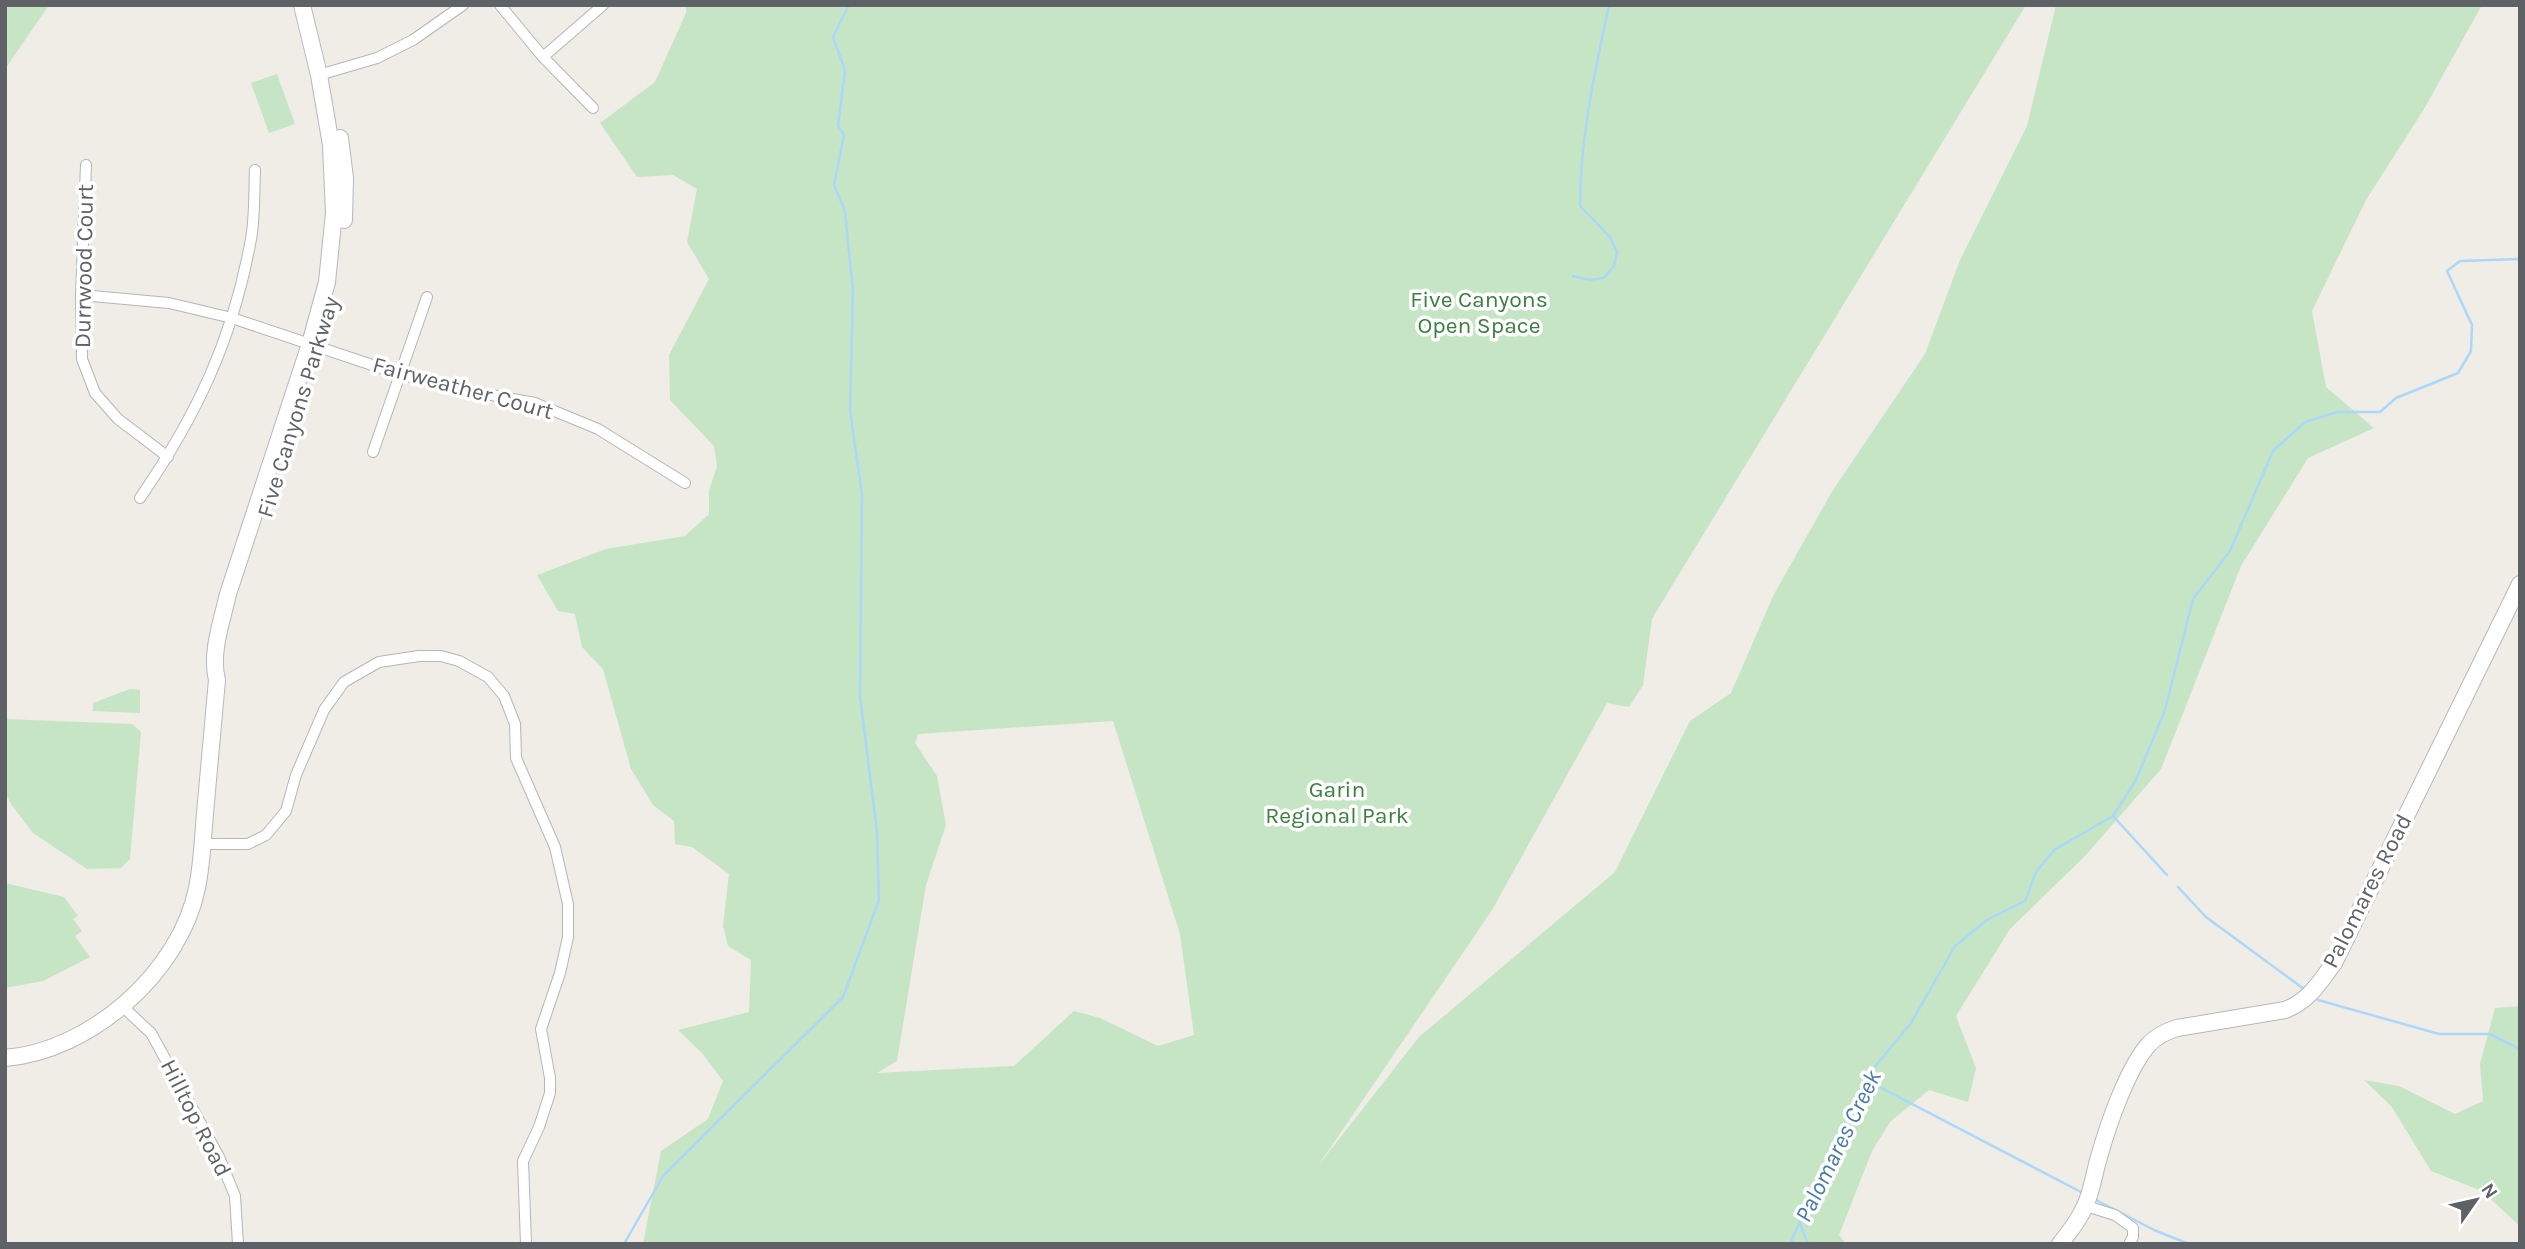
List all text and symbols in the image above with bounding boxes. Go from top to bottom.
street label: Durrwood Court [69,183,99,348]
park label: Five Canyons Open Space [1410,286,1548,339]
street label: Five Canyons Parkway [251,293,345,521]
street label: Fairweather Court [370,351,557,425]
park label: Garin Regional Park [1265,776,1409,829]
street label: Palomares Road [2317,809,2417,973]
street label: Hilltop Road [155,1055,237,1181]
water label: Palomares Creek [1789,1065,1887,1227]
north arrow [2441,1165,2511,1235]
text: N [2476,1179,2502,1203]

